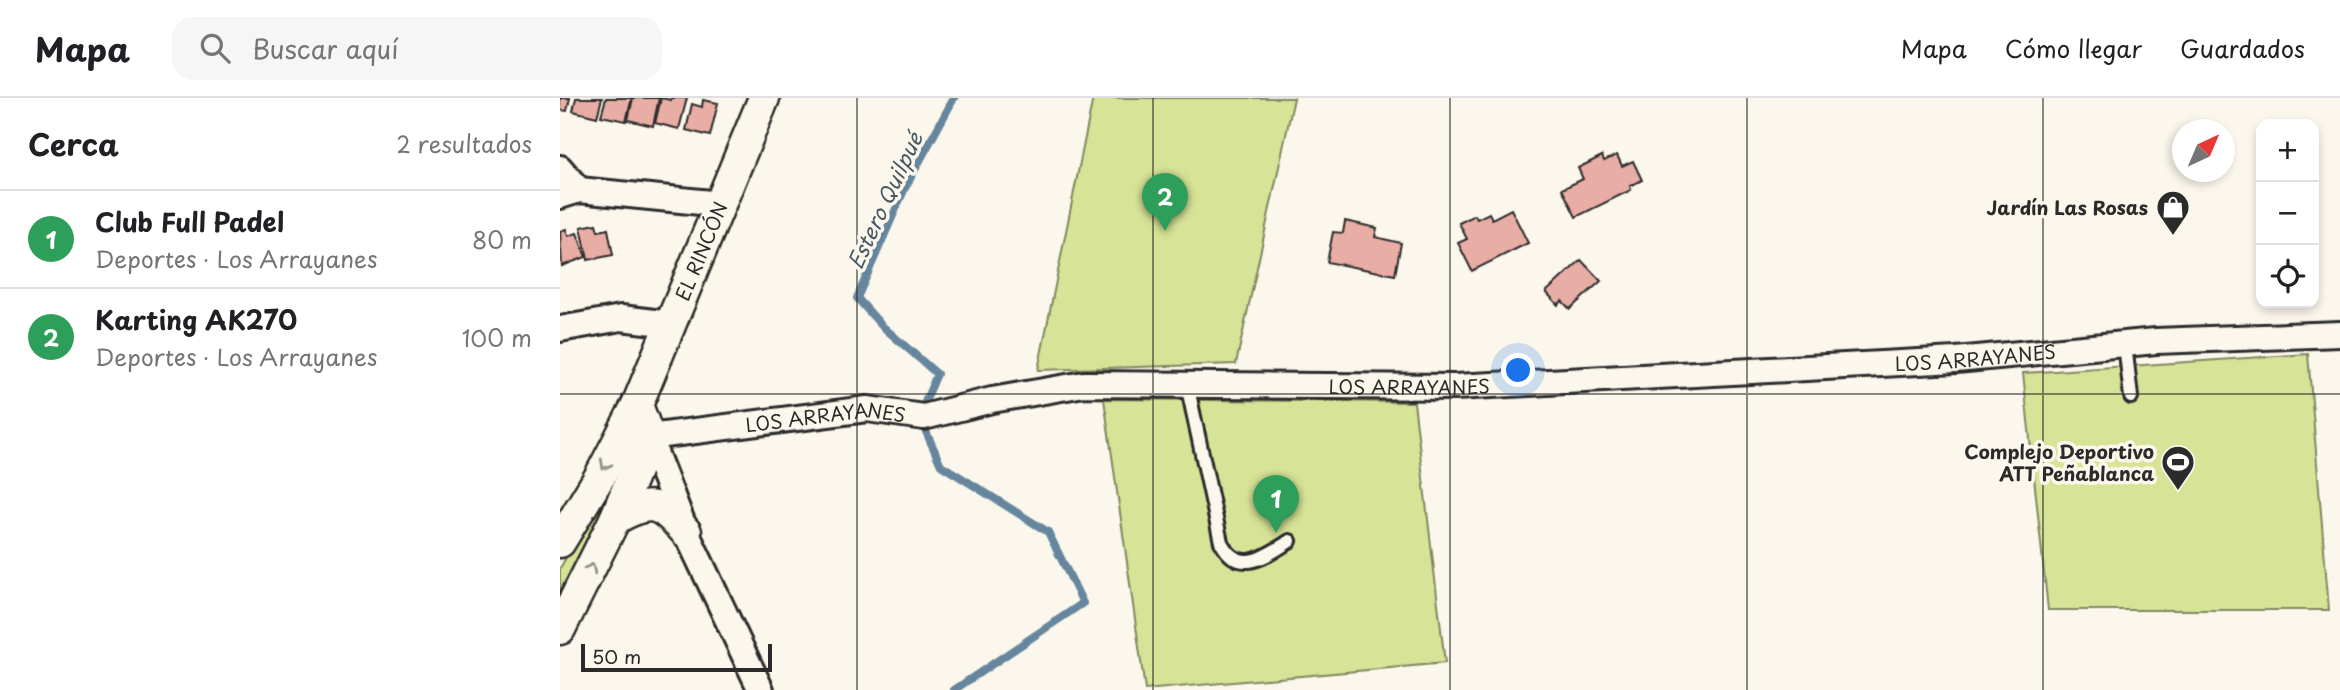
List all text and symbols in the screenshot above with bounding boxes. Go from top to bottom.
search box [172,17,662,80]
text: Mapa [35,23,130,73]
icon: search [196,29,234,67]
text: Buscar aquí [252,29,398,68]
text: Mapa [1901,30,1967,66]
text: Cómo llegar [2005,30,2142,66]
text: Guardados [2180,30,2305,66]
north arrow [2172,119,2235,182]
map controls [2256,119,2319,308]
button: + [2256,119,2319,182]
text: Cerca [28,121,119,166]
water label: Estero Quilpué [838,124,931,274]
text: 2 resultados [396,126,532,161]
pin: 2 [1142,173,1188,231]
button: − [2256,182,2319,245]
shop icon: Jardín Las Rosas [2154,188,2192,237]
place label: Jardín Las Rosas [1986,193,2148,221]
street label: EL RINCÓN [668,197,734,305]
text: Club Full Padel [95,202,284,241]
text: 1 [46,222,57,257]
text: 80 m [472,222,532,257]
text: Deportes · Los Arrayanes [95,241,377,276]
button: locate [2256,245,2319,308]
text: Karting AK270 [95,300,297,339]
text: 2 [43,320,59,355]
text: 100 m [462,320,532,355]
street label: LOS ARRAYANES [1894,337,2057,377]
text: Deportes · Los Arrayanes [95,339,377,374]
your location [1501,353,1535,387]
street label: LOS ARRAYANES [1328,371,1491,401]
street label: LOS ARRAYANES [744,395,908,438]
place label: Complejo Deportivo ATT Peñablanca [1964,437,2154,487]
sports icon: Complejo Deportivo ATT Peñablanca [2159,443,2197,492]
one-way arrow [600,458,613,471]
pin: 1 [1253,475,1299,533]
one-way arrow [582,563,596,575]
scale bar [581,641,772,673]
text: 50 m [592,642,641,670]

